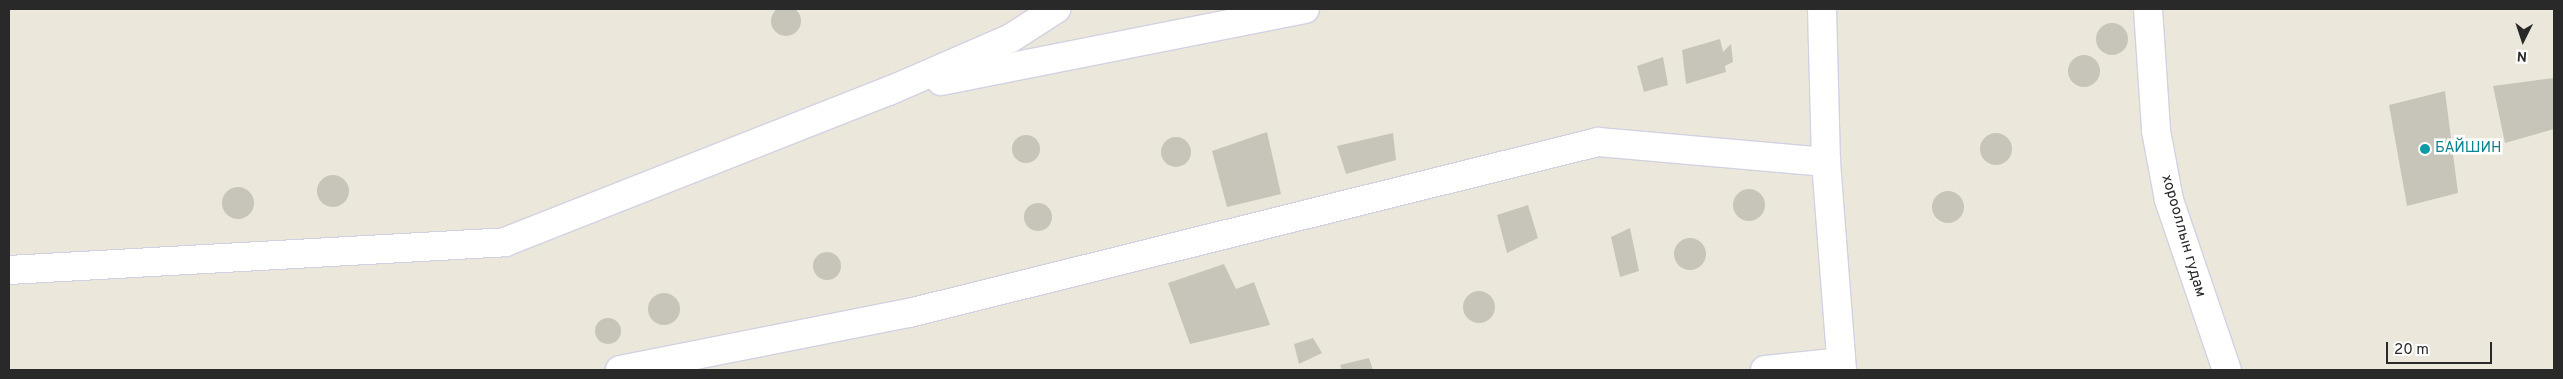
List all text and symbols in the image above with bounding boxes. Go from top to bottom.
north arrow [2498,15,2548,65]
text: N [2516,47,2528,64]
place label: БАЙШИН [2435,140,2502,158]
marker: БАЙШИН [2419,143,2431,155]
street label: хорооллын гудам [2157,173,2209,299]
scale bar [2388,332,2494,364]
text: 20 m [2394,341,2429,360]

